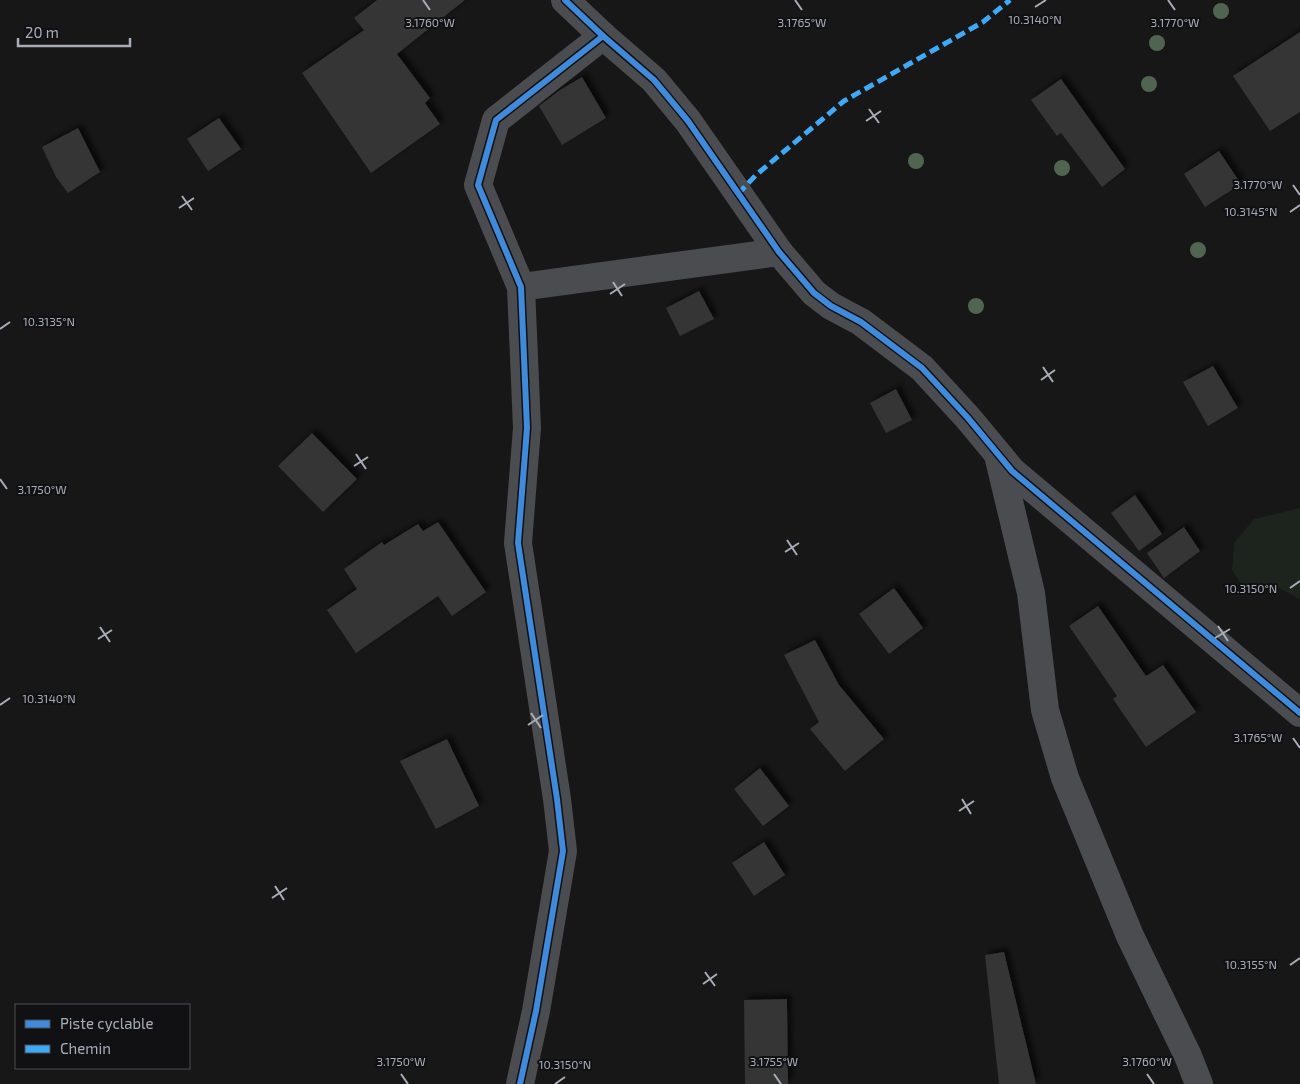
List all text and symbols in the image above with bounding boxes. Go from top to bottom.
text: 10.3140°N [1008,12,1062,26]
scale bar [18,15,130,47]
text: 3.1760°W [405,15,455,29]
text: 3.1765°W [778,15,826,29]
text: 3.1770°W [1151,15,1199,29]
text: 20 m [25,23,59,41]
text: 3.1770°W [1234,177,1282,191]
text: 10.3145°N [1225,204,1277,218]
text: 10.3135°N [23,314,75,328]
text: 3.1750°W [17,482,67,496]
text: 10.3150°N [1225,581,1277,595]
text: 10.3140°N [22,691,76,705]
text: 3.1765°W [1234,730,1282,744]
text: 10.3155°N [1225,957,1277,971]
legend [15,1004,190,1069]
text: Piste cyclable [60,1014,154,1032]
text: Chemin [60,1039,111,1057]
text: 3.1750°W [376,1054,426,1068]
text: 3.1755°W [750,1054,798,1068]
text: 3.1760°W [1122,1054,1172,1068]
text: 10.3150°N [539,1057,591,1071]

